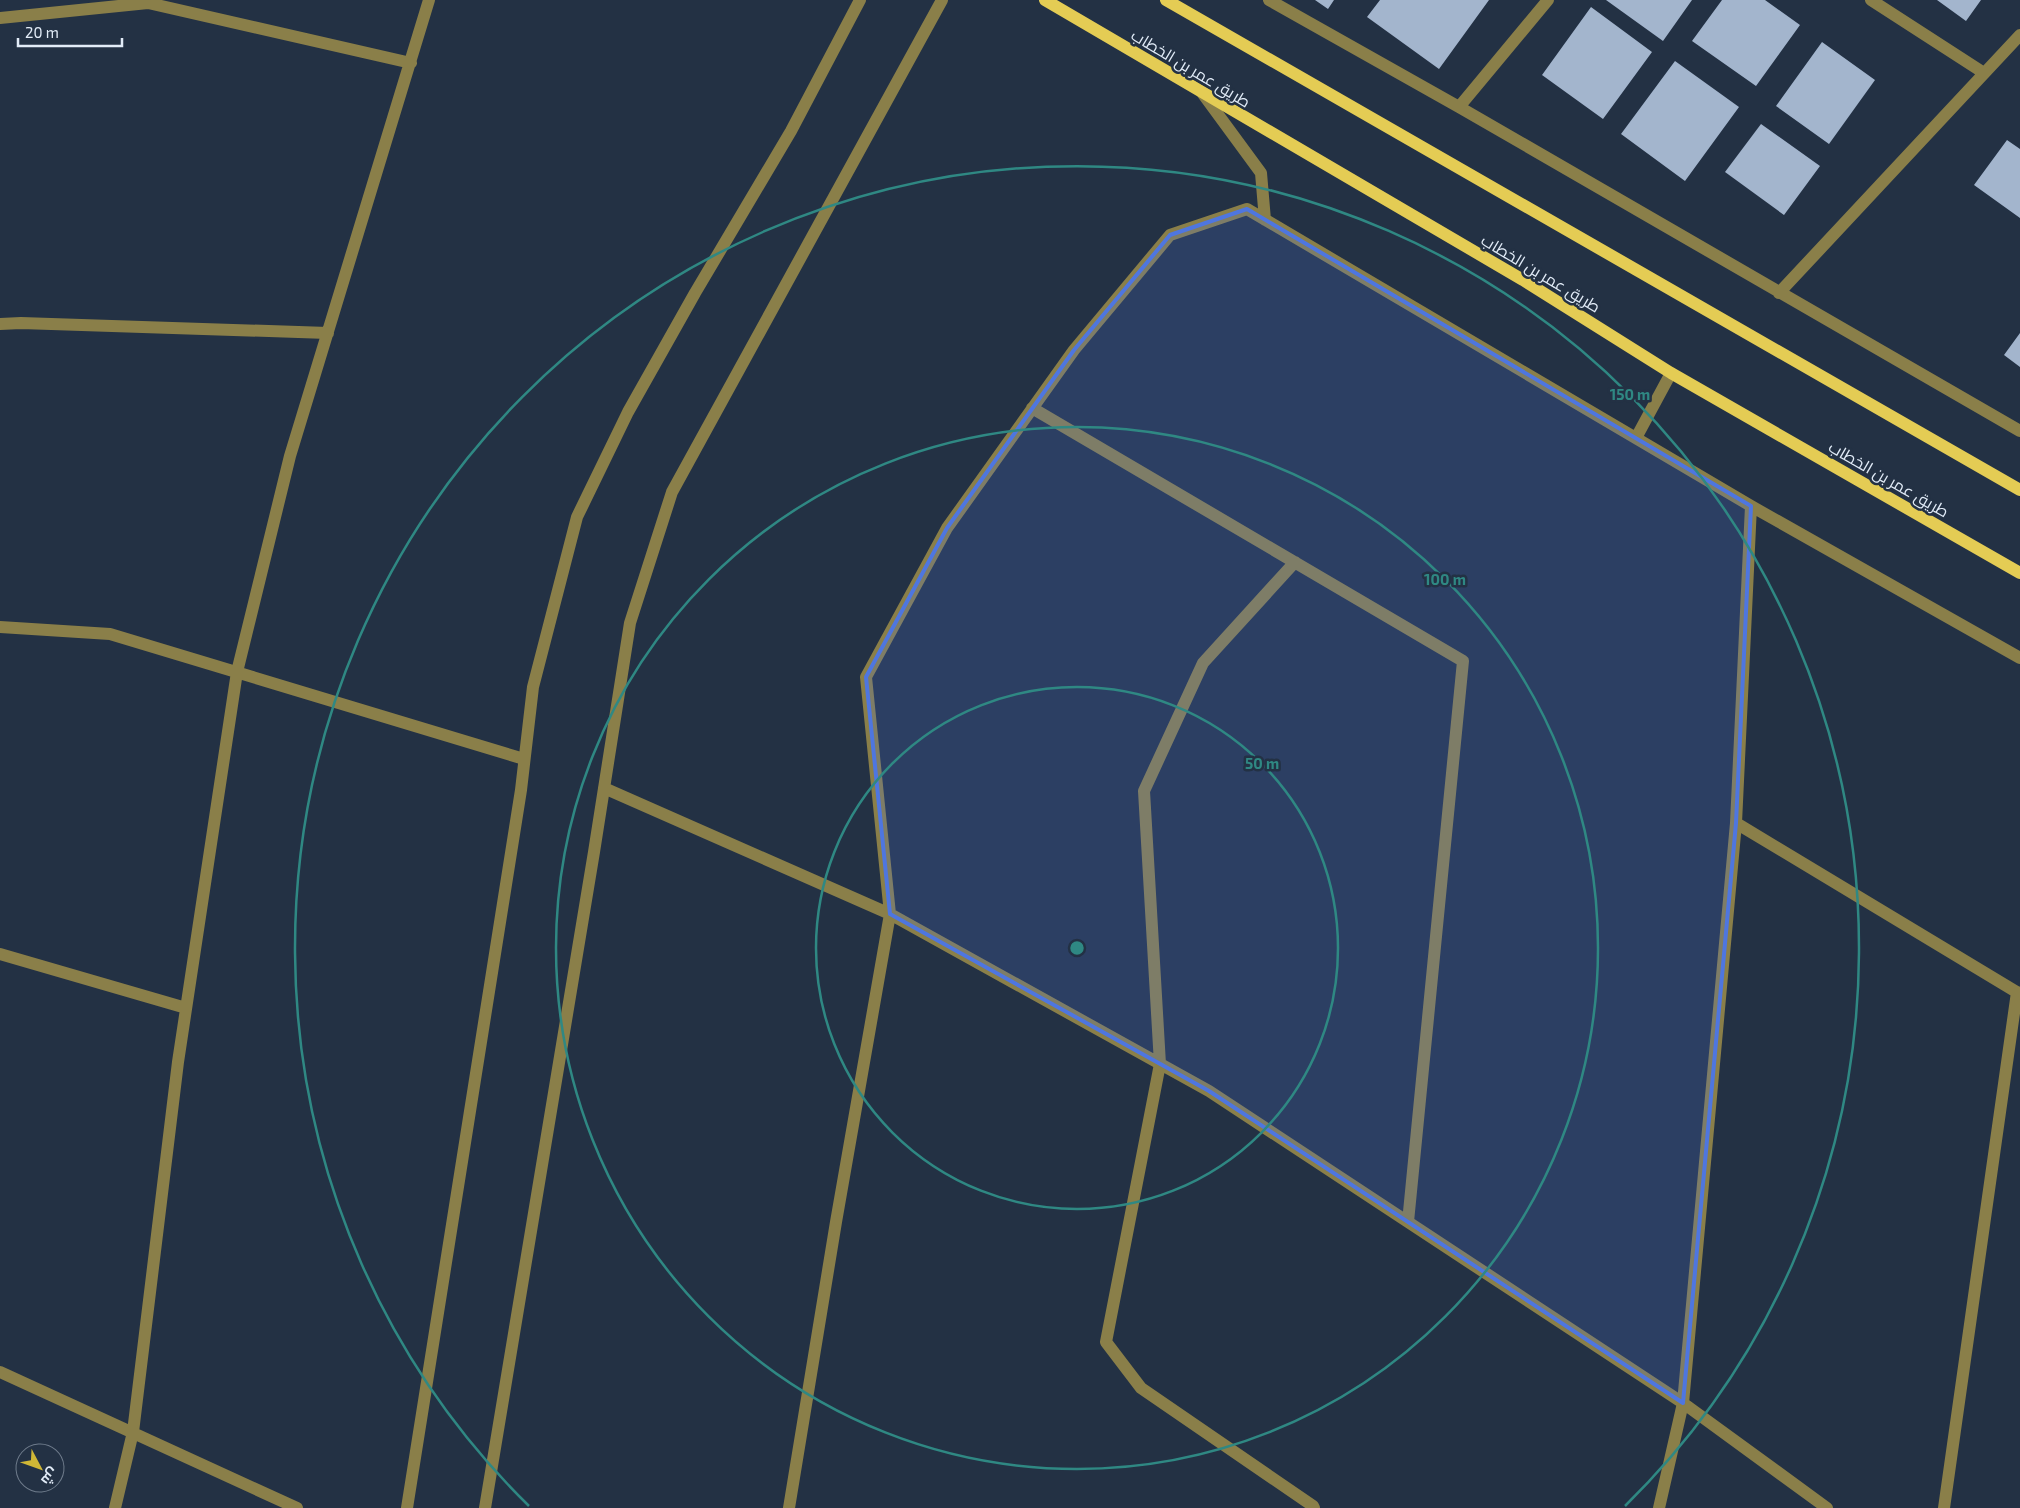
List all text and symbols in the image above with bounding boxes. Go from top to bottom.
scale bar [18,15,121,47]
text: 20 m [25,23,59,41]
street label: طريق عمر بن الخطاب [1127,25,1254,112]
street label: طريق عمر بن الخطاب [1477,230,1604,317]
text: 150 m [1610,385,1650,403]
street label: طريق عمر بن الخطاب [1825,436,1953,522]
text: 100 m [1424,570,1466,588]
text: 50 m [1245,754,1279,772]
centre of rings [1068,939,1086,957]
north arrow [15,1443,65,1493]
text: ش [37,1464,62,1489]

